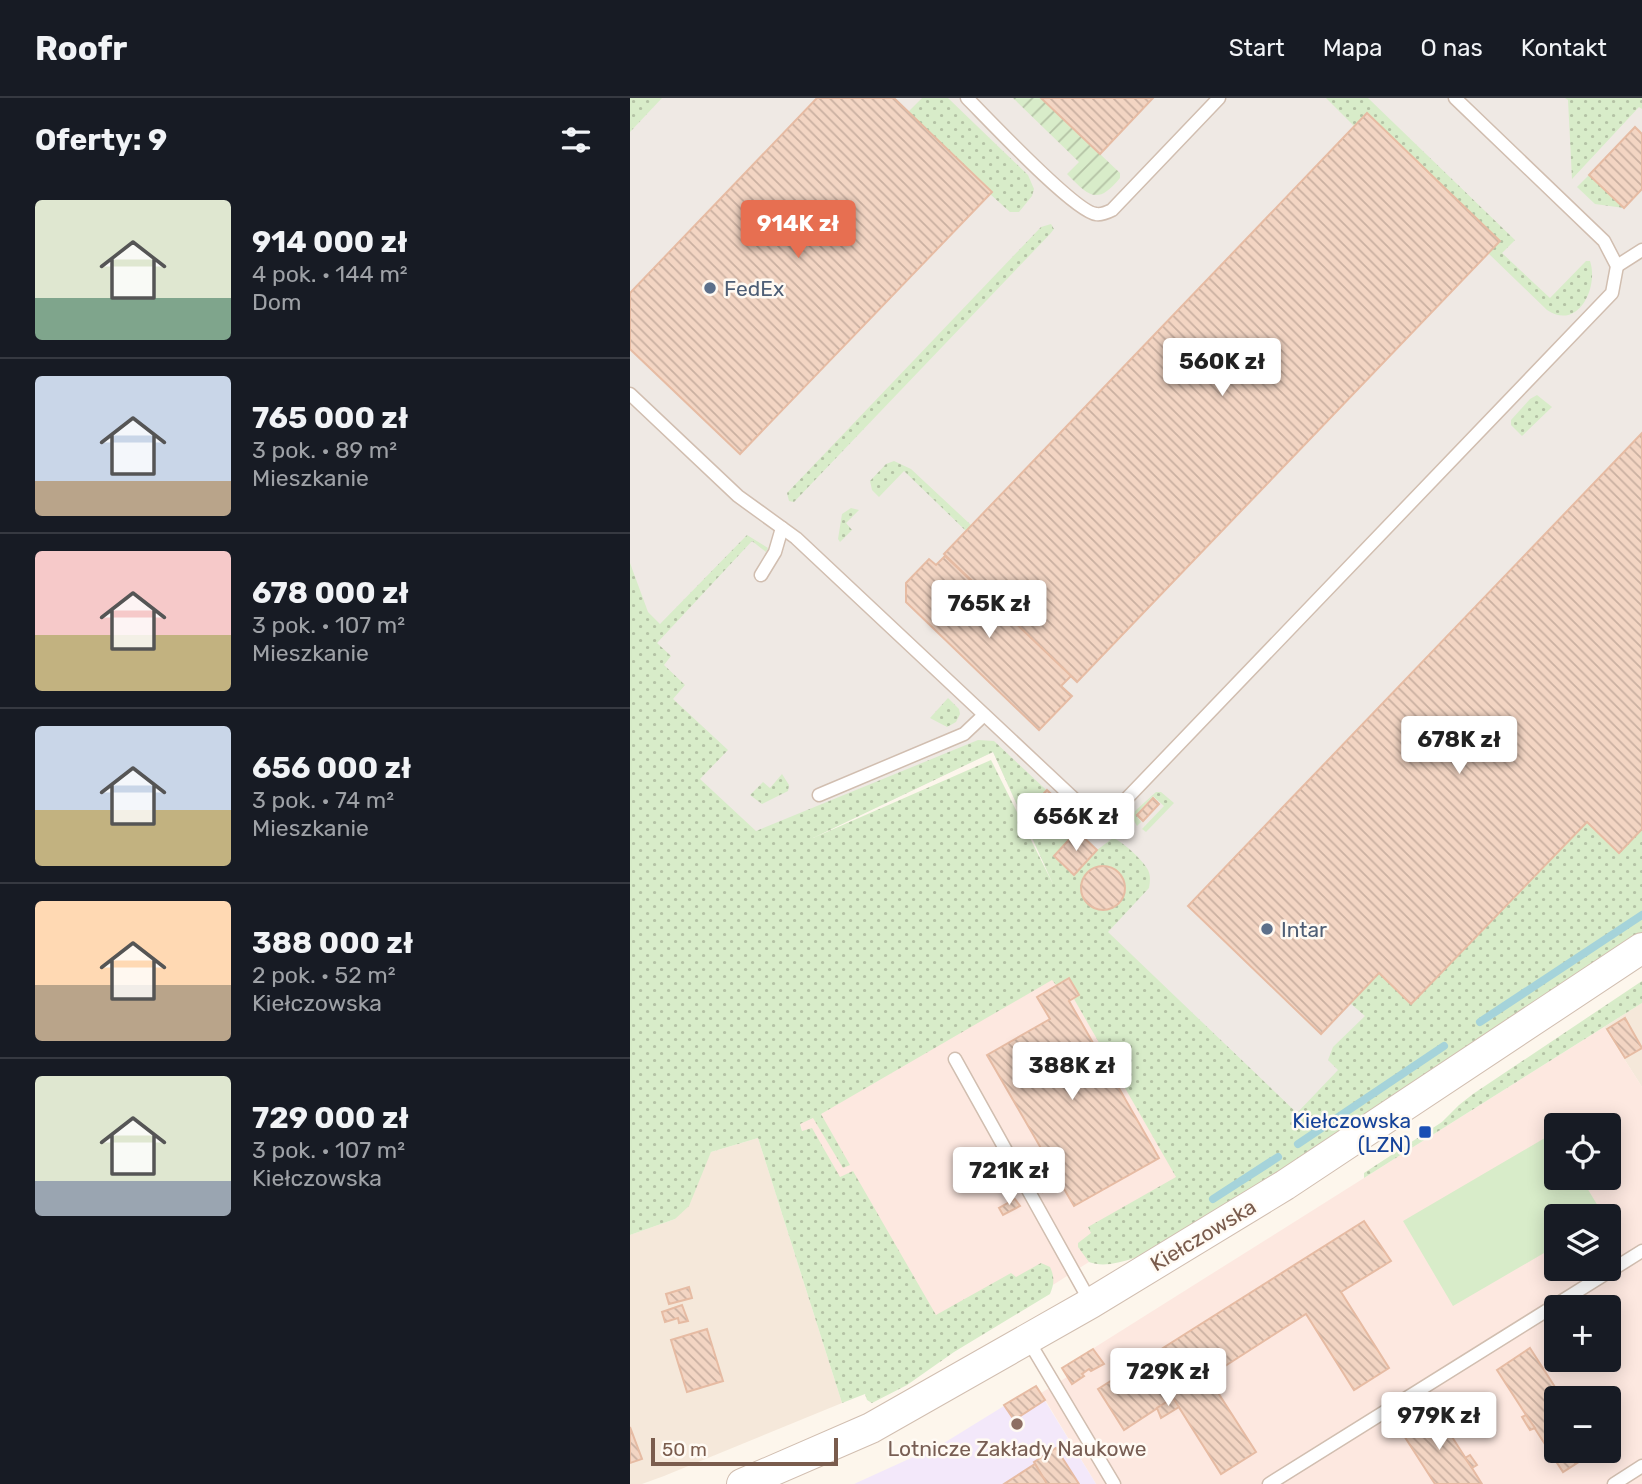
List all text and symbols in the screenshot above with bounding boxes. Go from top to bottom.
text: Roofr [35,29,127,68]
text: Start [1229,34,1285,62]
text: Mapa [1323,34,1383,62]
text: O nas [1421,34,1483,62]
text: Kontakt [1521,34,1607,62]
icon: filters [557,121,595,159]
text: Oferty: 9 [35,122,167,158]
pin: 914K zł [733,200,863,260]
text: 914K zł [757,209,839,237]
text: 914 000 zł [252,224,408,260]
icon: home [91,228,175,312]
text: 4 pok. · 144 m² [252,260,408,288]
place label: FedEx [724,276,784,301]
marker: FedEx [702,280,718,296]
text: Dom [252,288,302,316]
pin: 560K zł [1157,338,1287,398]
text: 560K zł [1179,347,1265,375]
text: 765 000 zł [252,400,408,436]
icon: home [91,404,175,488]
text: 3 pok. · 89 m² [252,436,397,464]
text: Mieszkanie [252,464,369,492]
text: 678 000 zł [252,575,409,611]
icon: home [91,579,175,663]
pin: 765K zł [924,580,1054,640]
text: 765K zł [947,589,1031,617]
text: 3 pok. · 107 m² [252,611,405,639]
text: Mieszkanie [252,639,369,667]
pin: 678K zł [1394,716,1524,776]
text: 678K zł [1417,725,1501,753]
text: 656 000 zł [252,750,411,786]
icon: home [91,754,175,838]
text: 3 pok. · 74 m² [252,786,394,814]
pin: 656K zł [1011,794,1141,853]
text: 656K zł [1033,802,1119,830]
text: Mieszkanie [252,814,369,842]
place label: Intar [1281,917,1327,942]
marker: Intar [1259,921,1275,937]
text: 388 000 zł [252,925,413,961]
icon: home [91,929,175,1013]
text: 2 pok. · 52 m² [252,961,396,989]
text: Kiełczowska [252,989,382,1017]
pin: 388K zł [1007,1042,1137,1102]
text: 388K zł [1029,1051,1115,1079]
text: 729 000 zł [252,1100,409,1136]
icon: home [91,1104,175,1188]
place label: Kiełczowska (LZN) [1292,1108,1411,1157]
map controls [1544,1113,1621,1463]
button: locate [1544,1113,1621,1190]
marker: Kiełczowska (LZN) [1417,1124,1433,1140]
text: 3 pok. · 107 m² [252,1136,405,1164]
pin: 721K zł [944,1148,1074,1207]
text: 721K zł [969,1156,1049,1184]
text: Kiełczowska [252,1164,382,1192]
street label: Kiełczowska [1146,1194,1260,1276]
button: layers [1544,1204,1621,1281]
button: + [1544,1295,1621,1372]
pin: 729K zł [1103,1348,1233,1408]
text: 729K zł [1126,1357,1210,1385]
button: − [1544,1386,1621,1463]
pin: 979K zł [1374,1392,1504,1452]
text: 979K zł [1397,1401,1481,1429]
marker: Lotnicze Zakłady Naukowe [1009,1416,1025,1432]
scale bar [651,1435,838,1467]
place label: Lotnicze Zakłady Naukowe [888,1436,1146,1461]
text: 50 m [662,1438,707,1461]

